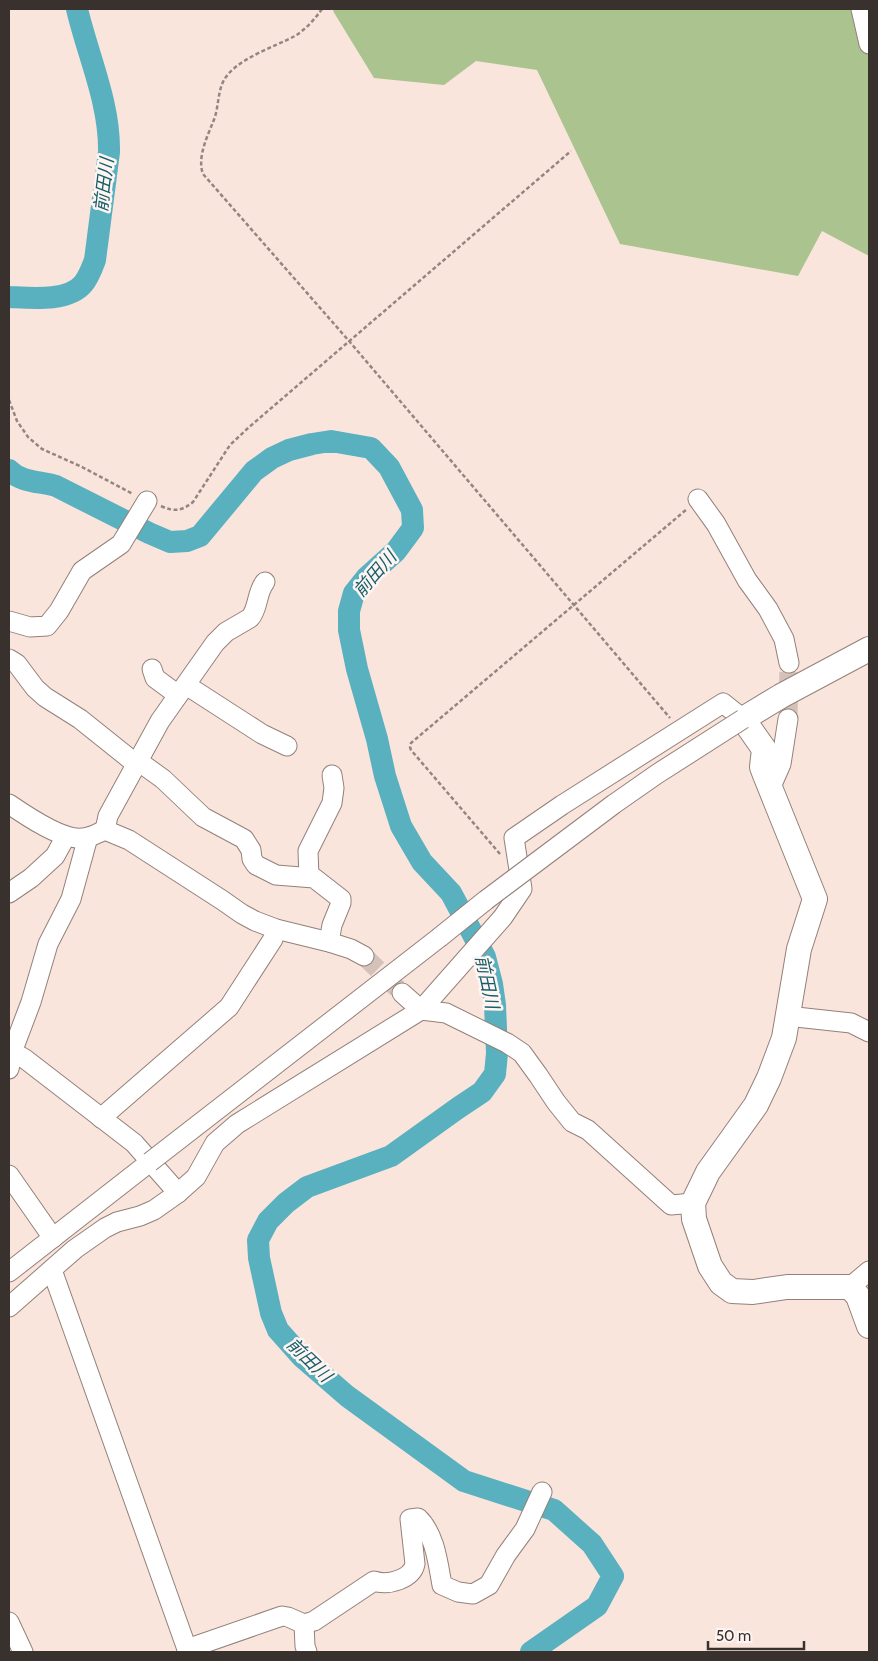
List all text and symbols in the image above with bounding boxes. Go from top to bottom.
water label: 前田川 [90,155,118,213]
water label: 前田川 [349,545,402,602]
water label: 前田川 [471,953,504,1013]
water label: 前田川 [282,1333,338,1388]
scale bar [708,1618,804,1650]
text: 50 m [716,1627,751,1645]

